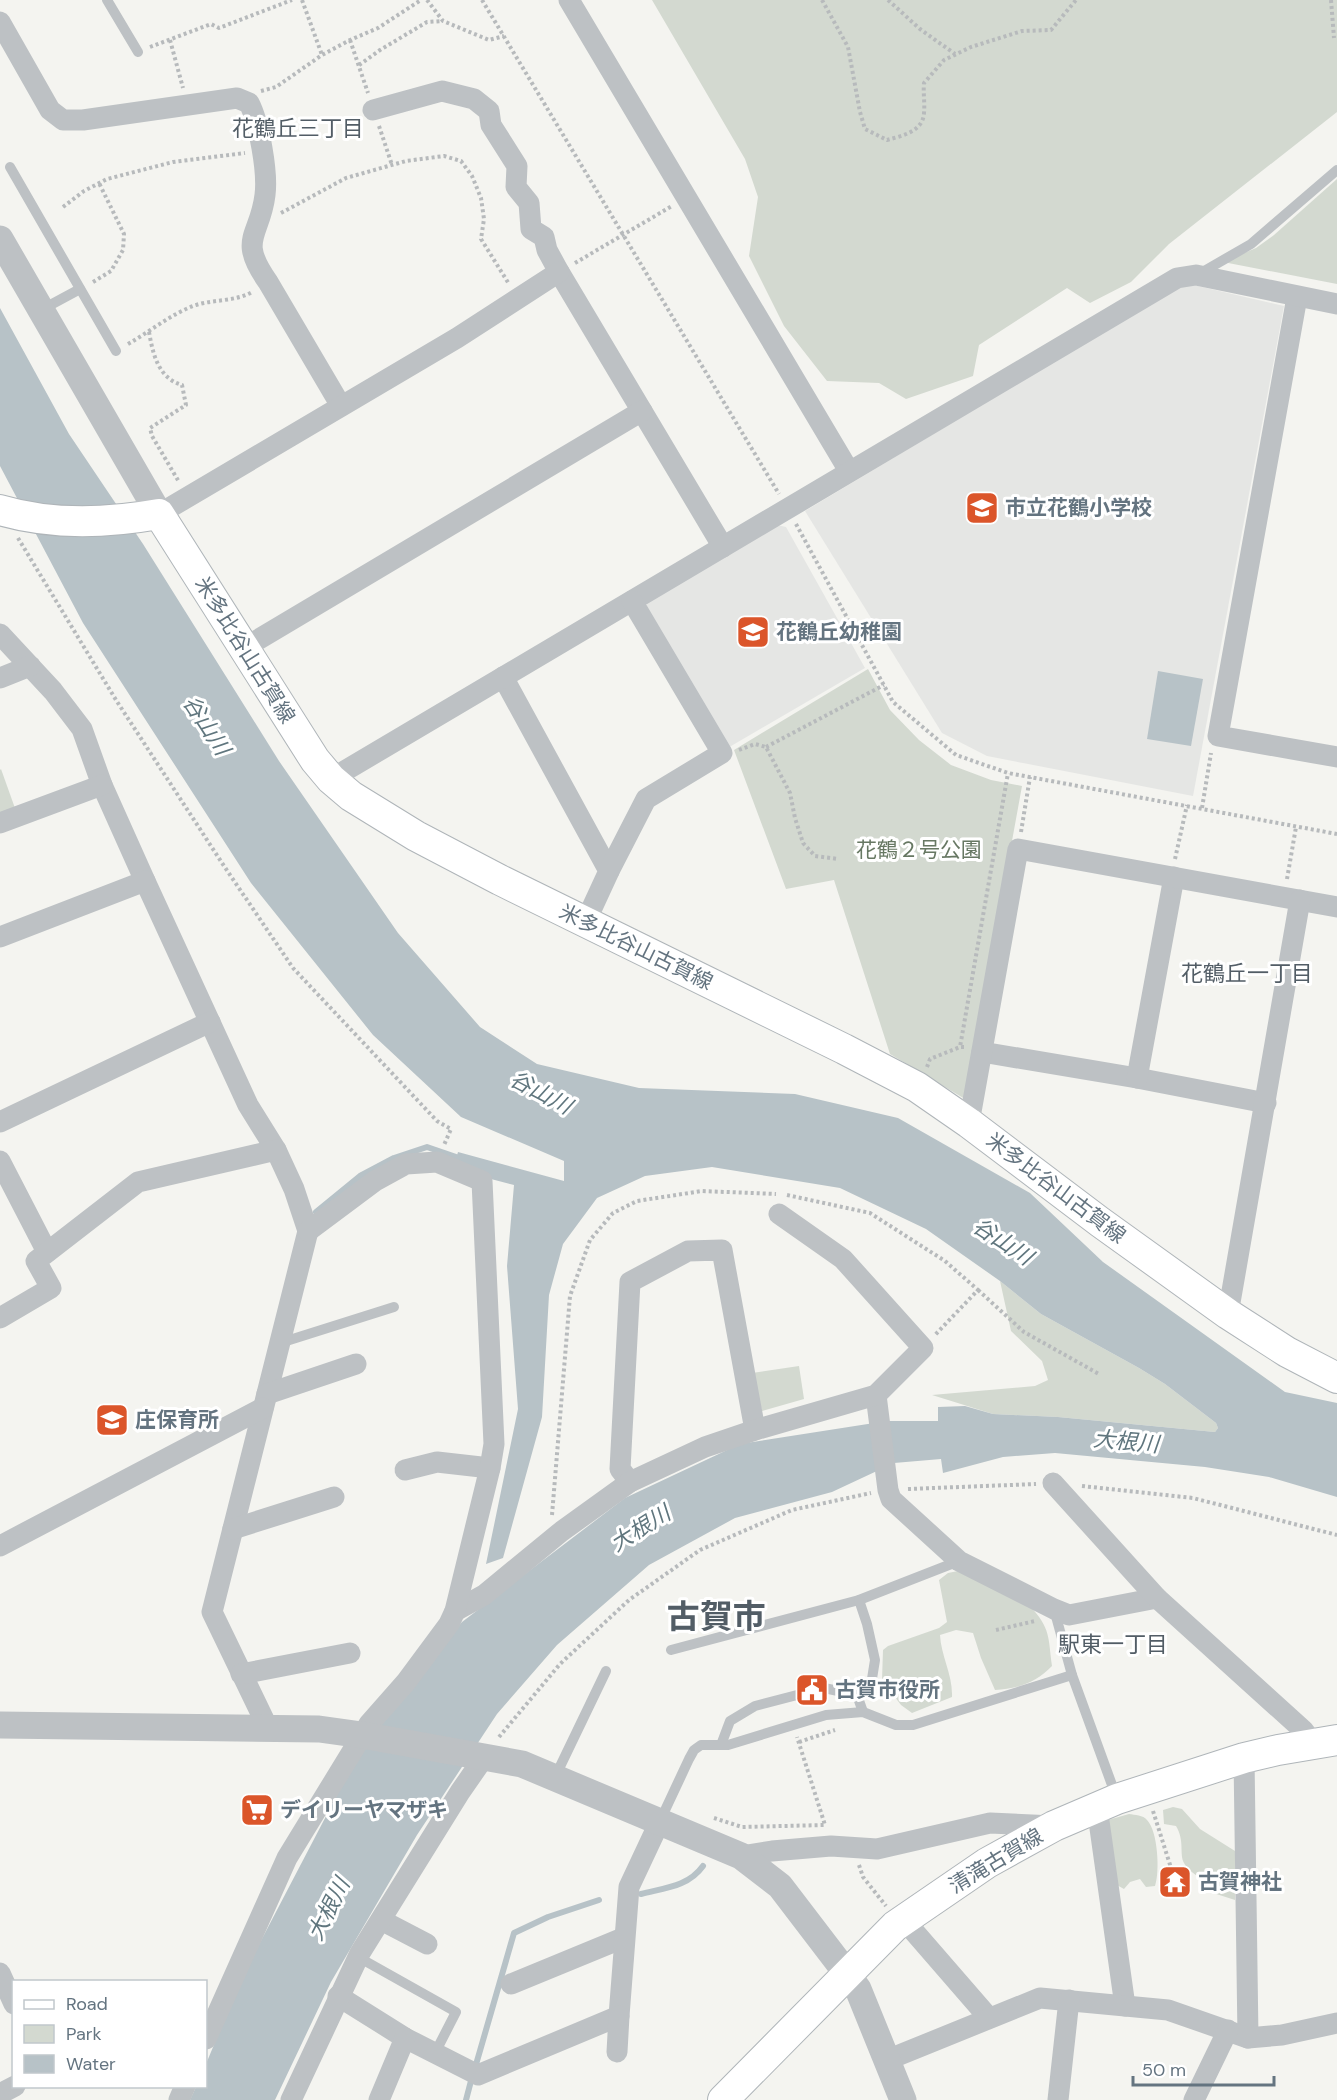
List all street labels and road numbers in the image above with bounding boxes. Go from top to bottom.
street label: 米多比谷山古賀線 [189,571,301,729]
street label: 米多比谷山古賀線 [554,898,718,996]
street label: 米多比谷山古賀線 [980,1126,1132,1250]
street label: 清滝古賀線 [944,1822,1048,1900]

